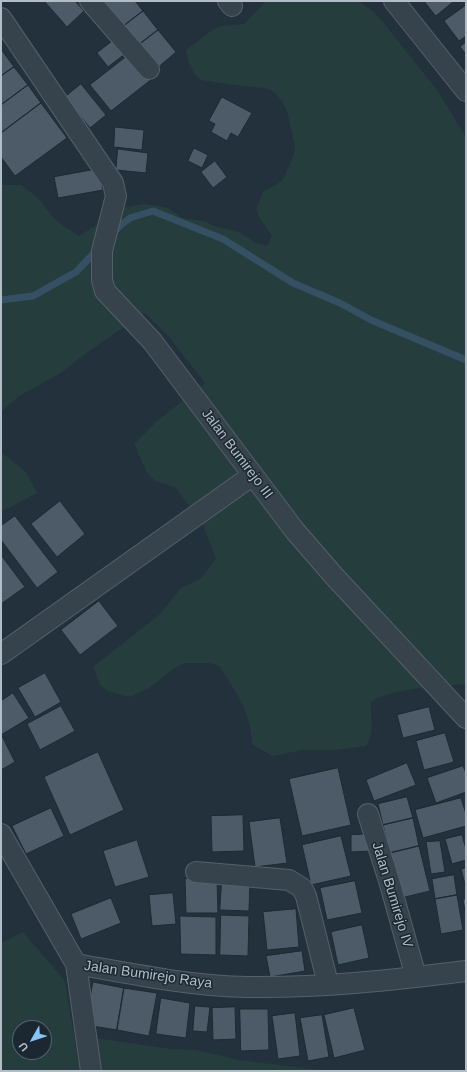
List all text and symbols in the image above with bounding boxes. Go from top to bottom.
street label: Jalan Bumirejo III [198,406,276,502]
street label: Jalan Bumirejo IV [368,840,416,950]
street label: Jalan Bumirejo Raya [83,958,213,992]
north arrow [12,1020,52,1060]
text: U [16,1040,31,1054]

